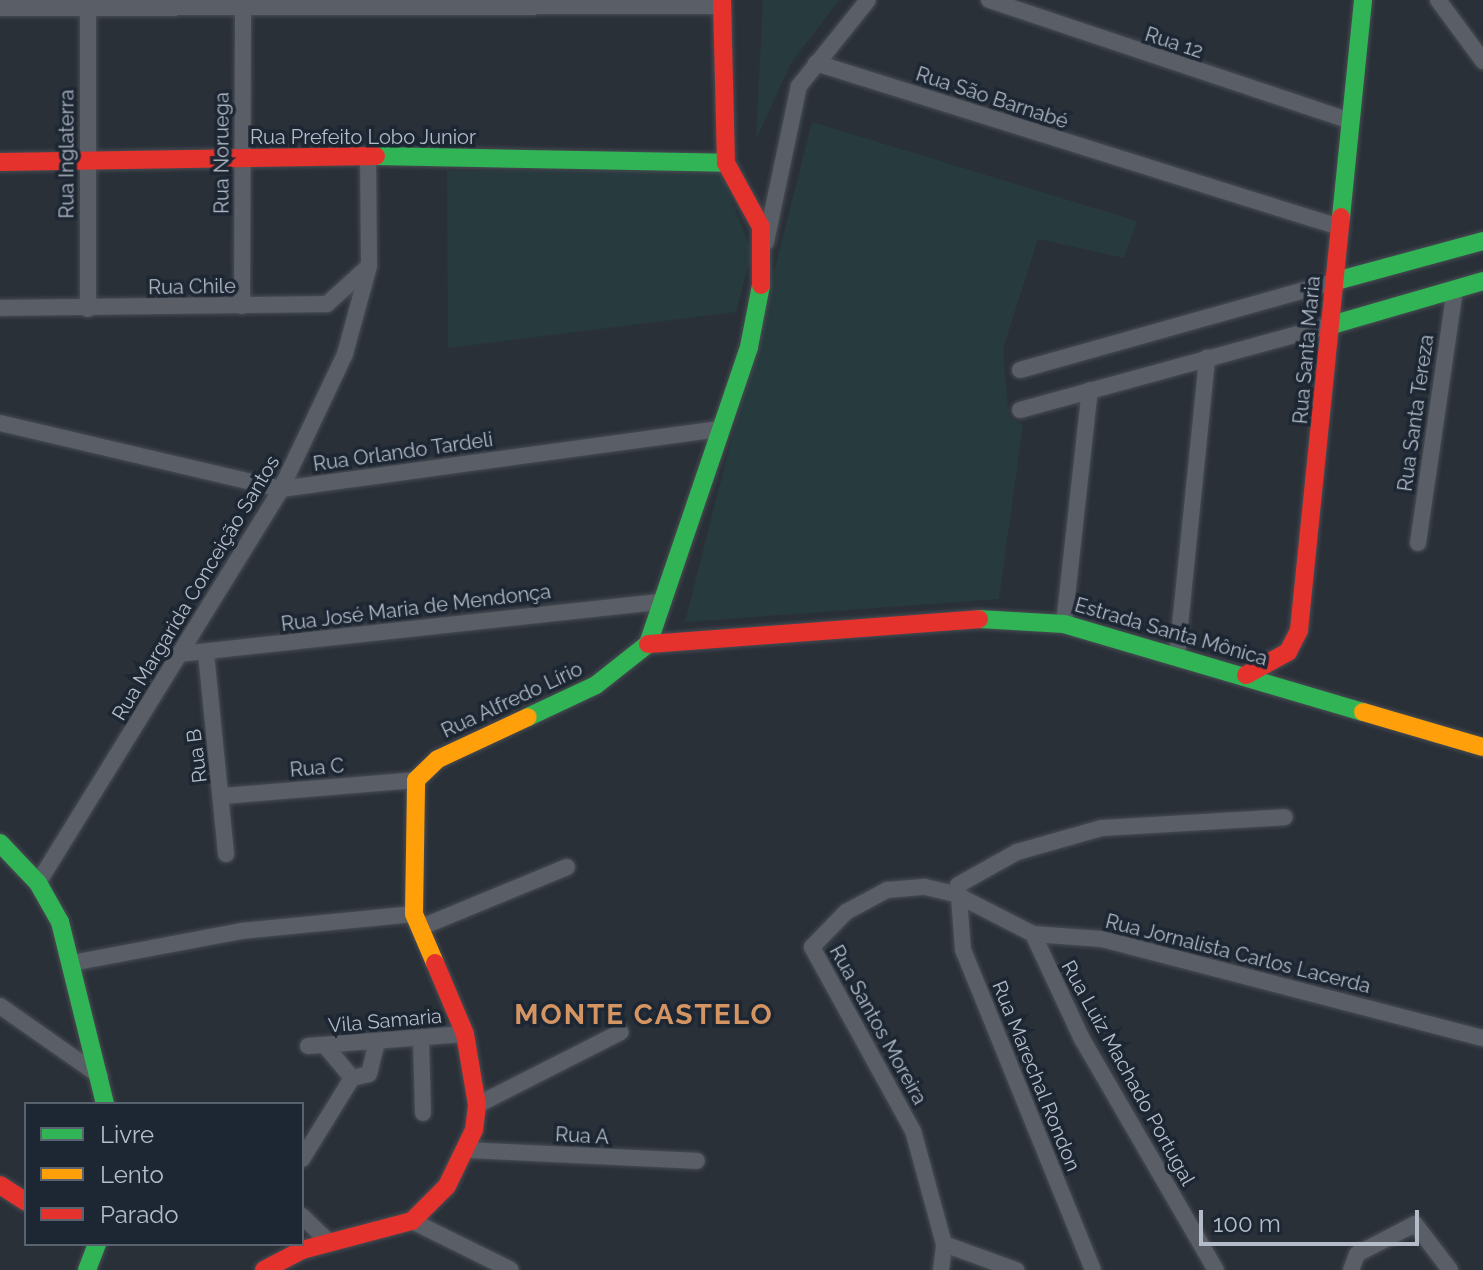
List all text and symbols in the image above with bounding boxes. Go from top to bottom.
street label: Rua 12 [1142,22,1206,64]
street label: Rua São Barnabé [913,62,1071,134]
street label: Rua Inglaterra [55,89,79,219]
street label: Rua Noruega [210,92,234,214]
street label: Rua Prefeito Lobo Junior [250,125,476,149]
street label: Rua Chile [148,274,236,300]
street label: Rua Santa Maria [1289,275,1325,425]
street label: Rua Santa Tereza [1393,333,1439,493]
street label: Rua Orlando Tardeli [311,427,495,477]
street label: Rua Margarida Conceição Santos [107,451,285,725]
street label: Rua José Maria de Mendonça [279,579,553,637]
street label: Estrada Santa Mônica [1072,593,1270,671]
street label: Rua Alfredo Lírio [437,657,587,743]
street label: Rua B [182,728,212,784]
street label: Rua C [289,754,345,782]
street label: Rua Jornalista Carlos Lacerda [1103,909,1373,999]
street label: Rua Santos Moreira [824,941,932,1109]
street label: Rua Luiz Machado Portugal [1056,956,1200,1190]
street label: Rua Marechal Rondon [987,977,1085,1175]
district label: MONTE CASTELO [514,998,774,1032]
street label: Vila Samaria [327,1004,443,1038]
legend [24,1102,304,1246]
text: Livre [100,1120,154,1149]
street label: Rua A [554,1123,610,1149]
text: Lento [100,1160,164,1189]
scale bar [1203,1194,1423,1244]
text: Parado [100,1200,179,1229]
text: 100 m [1213,1209,1281,1238]

